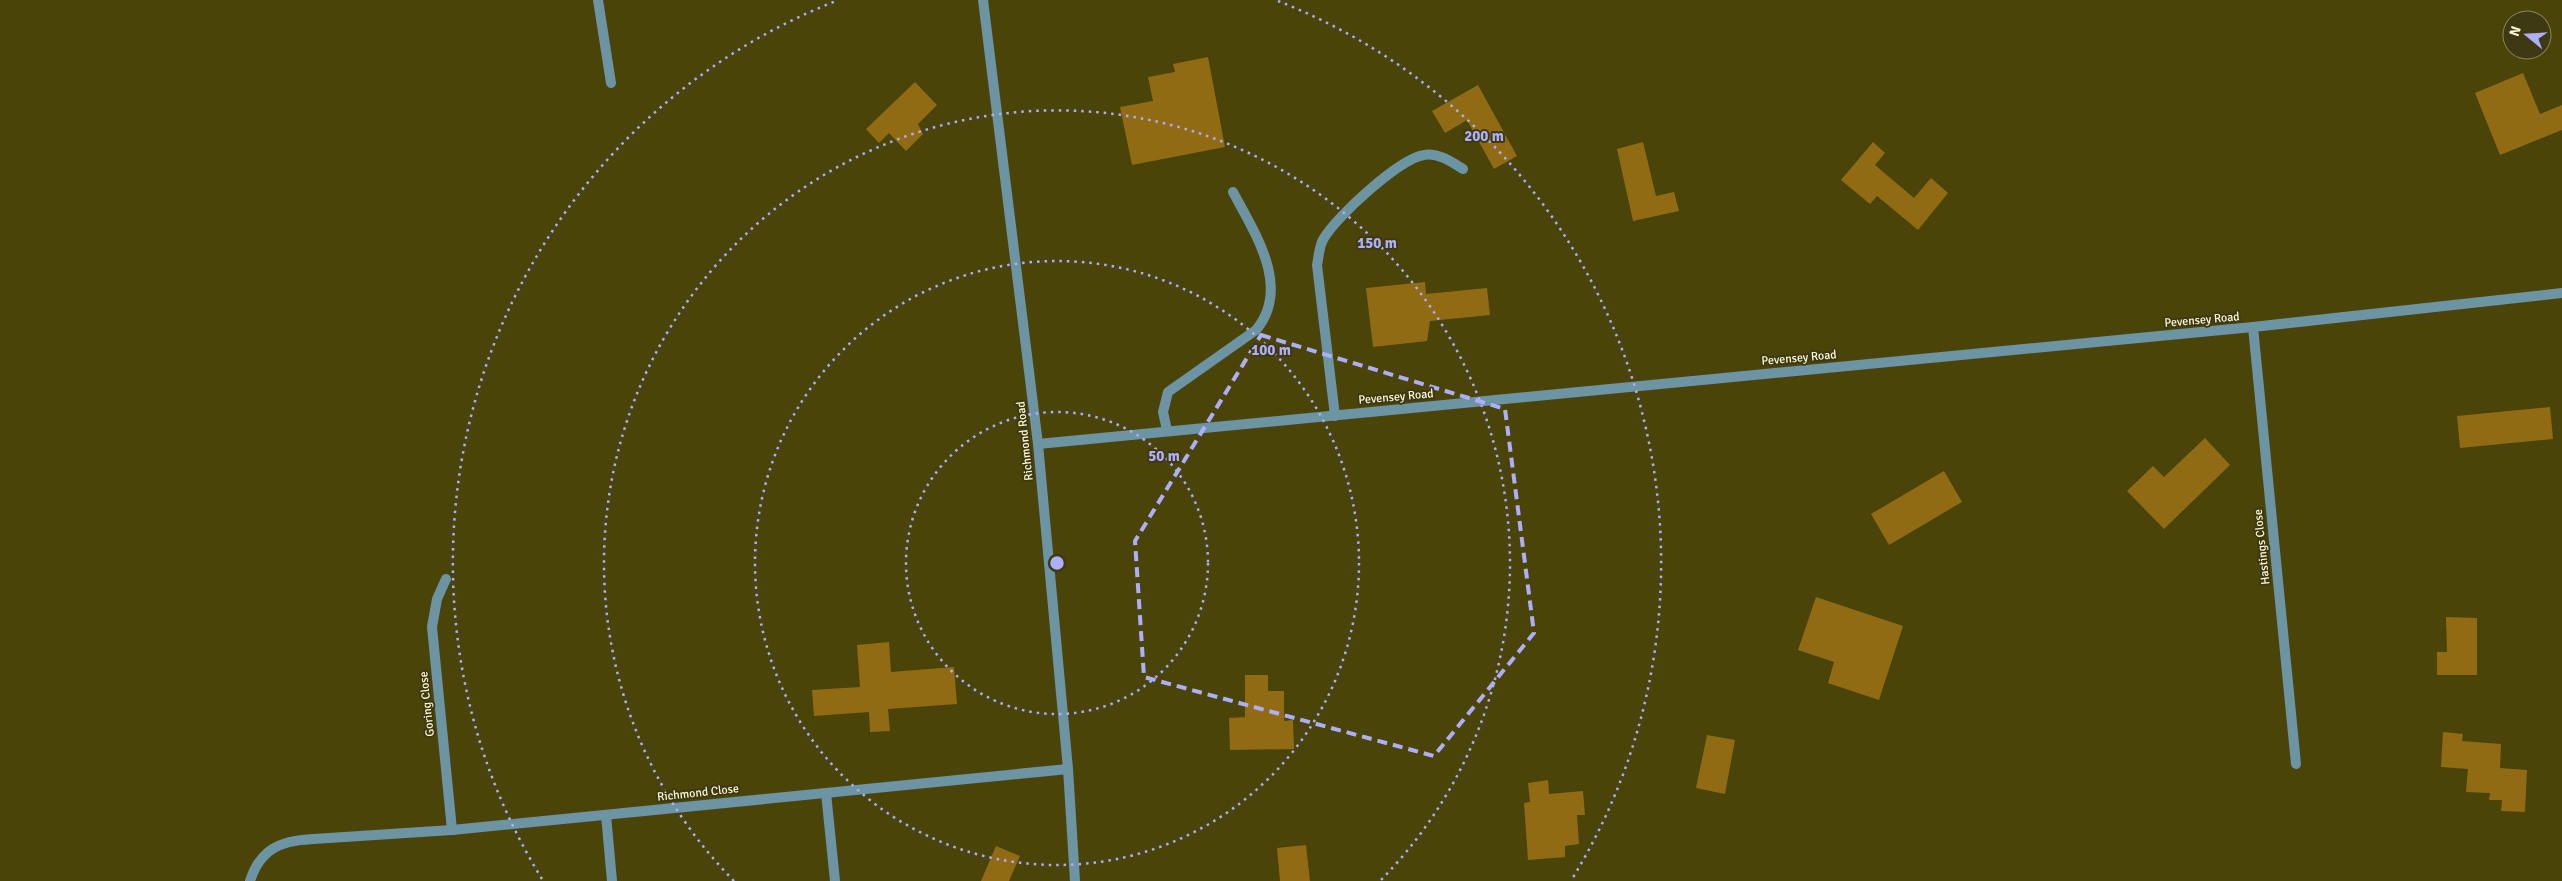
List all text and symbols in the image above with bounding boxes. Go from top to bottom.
north arrow [2502,10,2552,60]
text: N [2506,24,2525,38]
text: 200 m [1464,127,1504,145]
text: 150 m [1357,234,1397,252]
street label: Pevensey Road [2164,309,2240,331]
text: 100 m [1251,341,1291,359]
street label: Pevensey Road [1761,347,1837,369]
street label: Pevensey Road [1358,386,1434,408]
street label: Richmond Road [1013,401,1037,481]
text: 50 m [1148,447,1180,465]
street label: Hastings Close [2251,508,2273,586]
centre of rings [1048,554,1066,572]
street label: Goring Close [416,671,438,737]
street label: Richmond Close [656,781,740,805]

